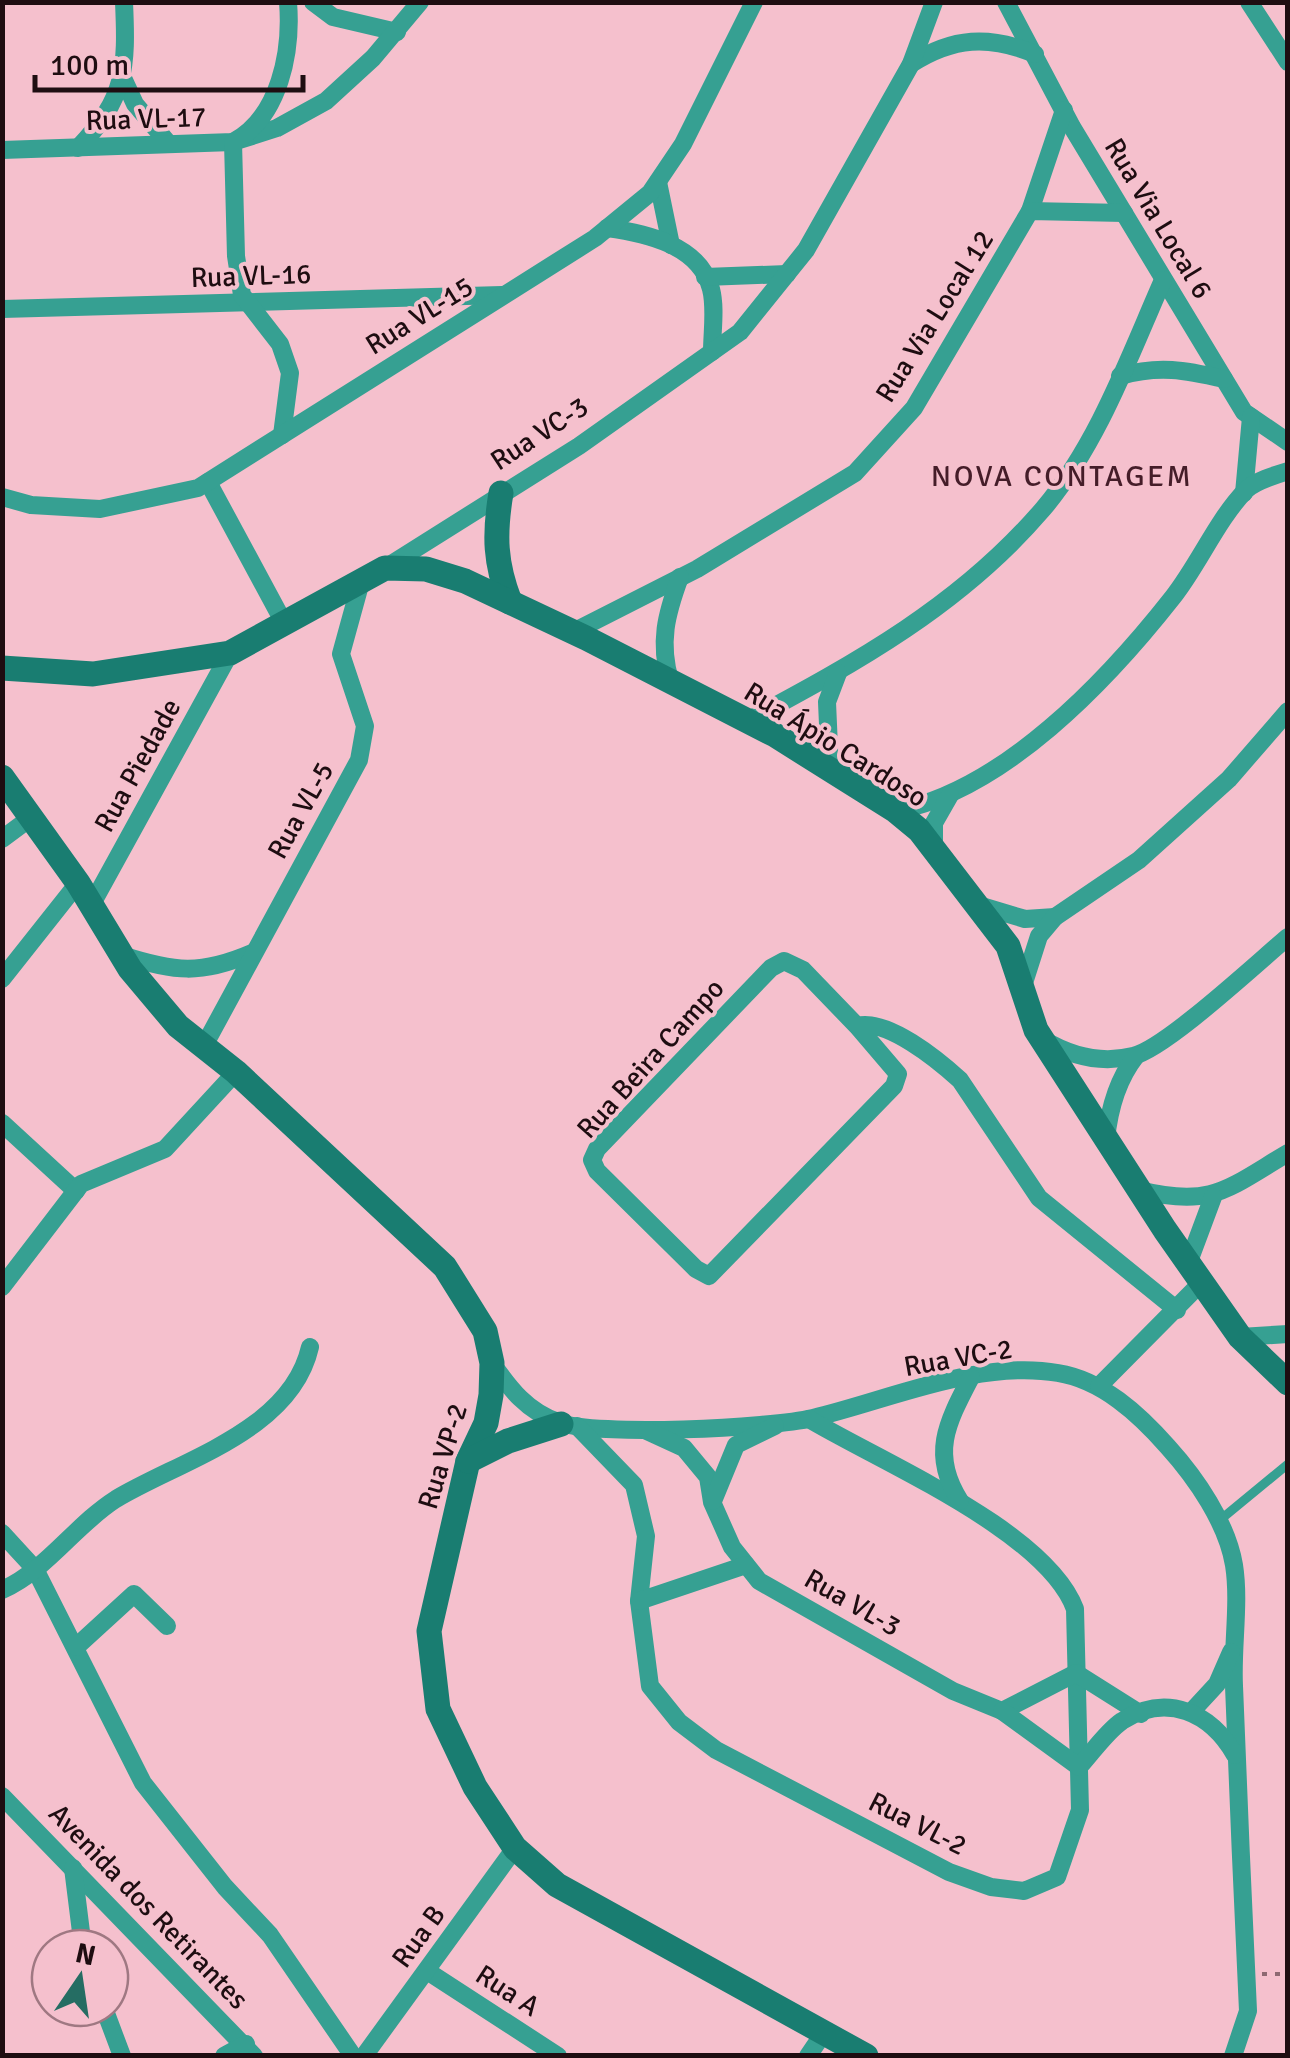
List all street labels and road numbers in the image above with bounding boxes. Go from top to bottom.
street label: Rua VL-17 [85,100,207,138]
street label: Rua Via Local 6 [1097,132,1219,305]
street label: Rua Via Local 12 [868,224,1001,409]
street label: Rua VL-16 [190,257,312,295]
street label: Rua VL-15 [359,269,480,362]
street label: Rua VC-3 [484,390,595,478]
street label: Rua Ápio Cardoso [738,675,933,815]
street label: Rua Piedade [87,693,188,838]
street label: Rua VL-5 [260,756,341,865]
street label: Rua Beira Campo [570,972,731,1146]
street label: Rua VC-2 [901,1332,1015,1384]
street label: Rua VP-2 [411,1399,475,1513]
street label: Rua VL-3 [798,1562,907,1644]
street label: Rua VL-2 [863,1785,972,1863]
street label: Avenida dos Retirantes [41,1797,255,2016]
street label: Rua B [385,1899,453,1974]
street label: Rua A [469,1958,546,2024]

